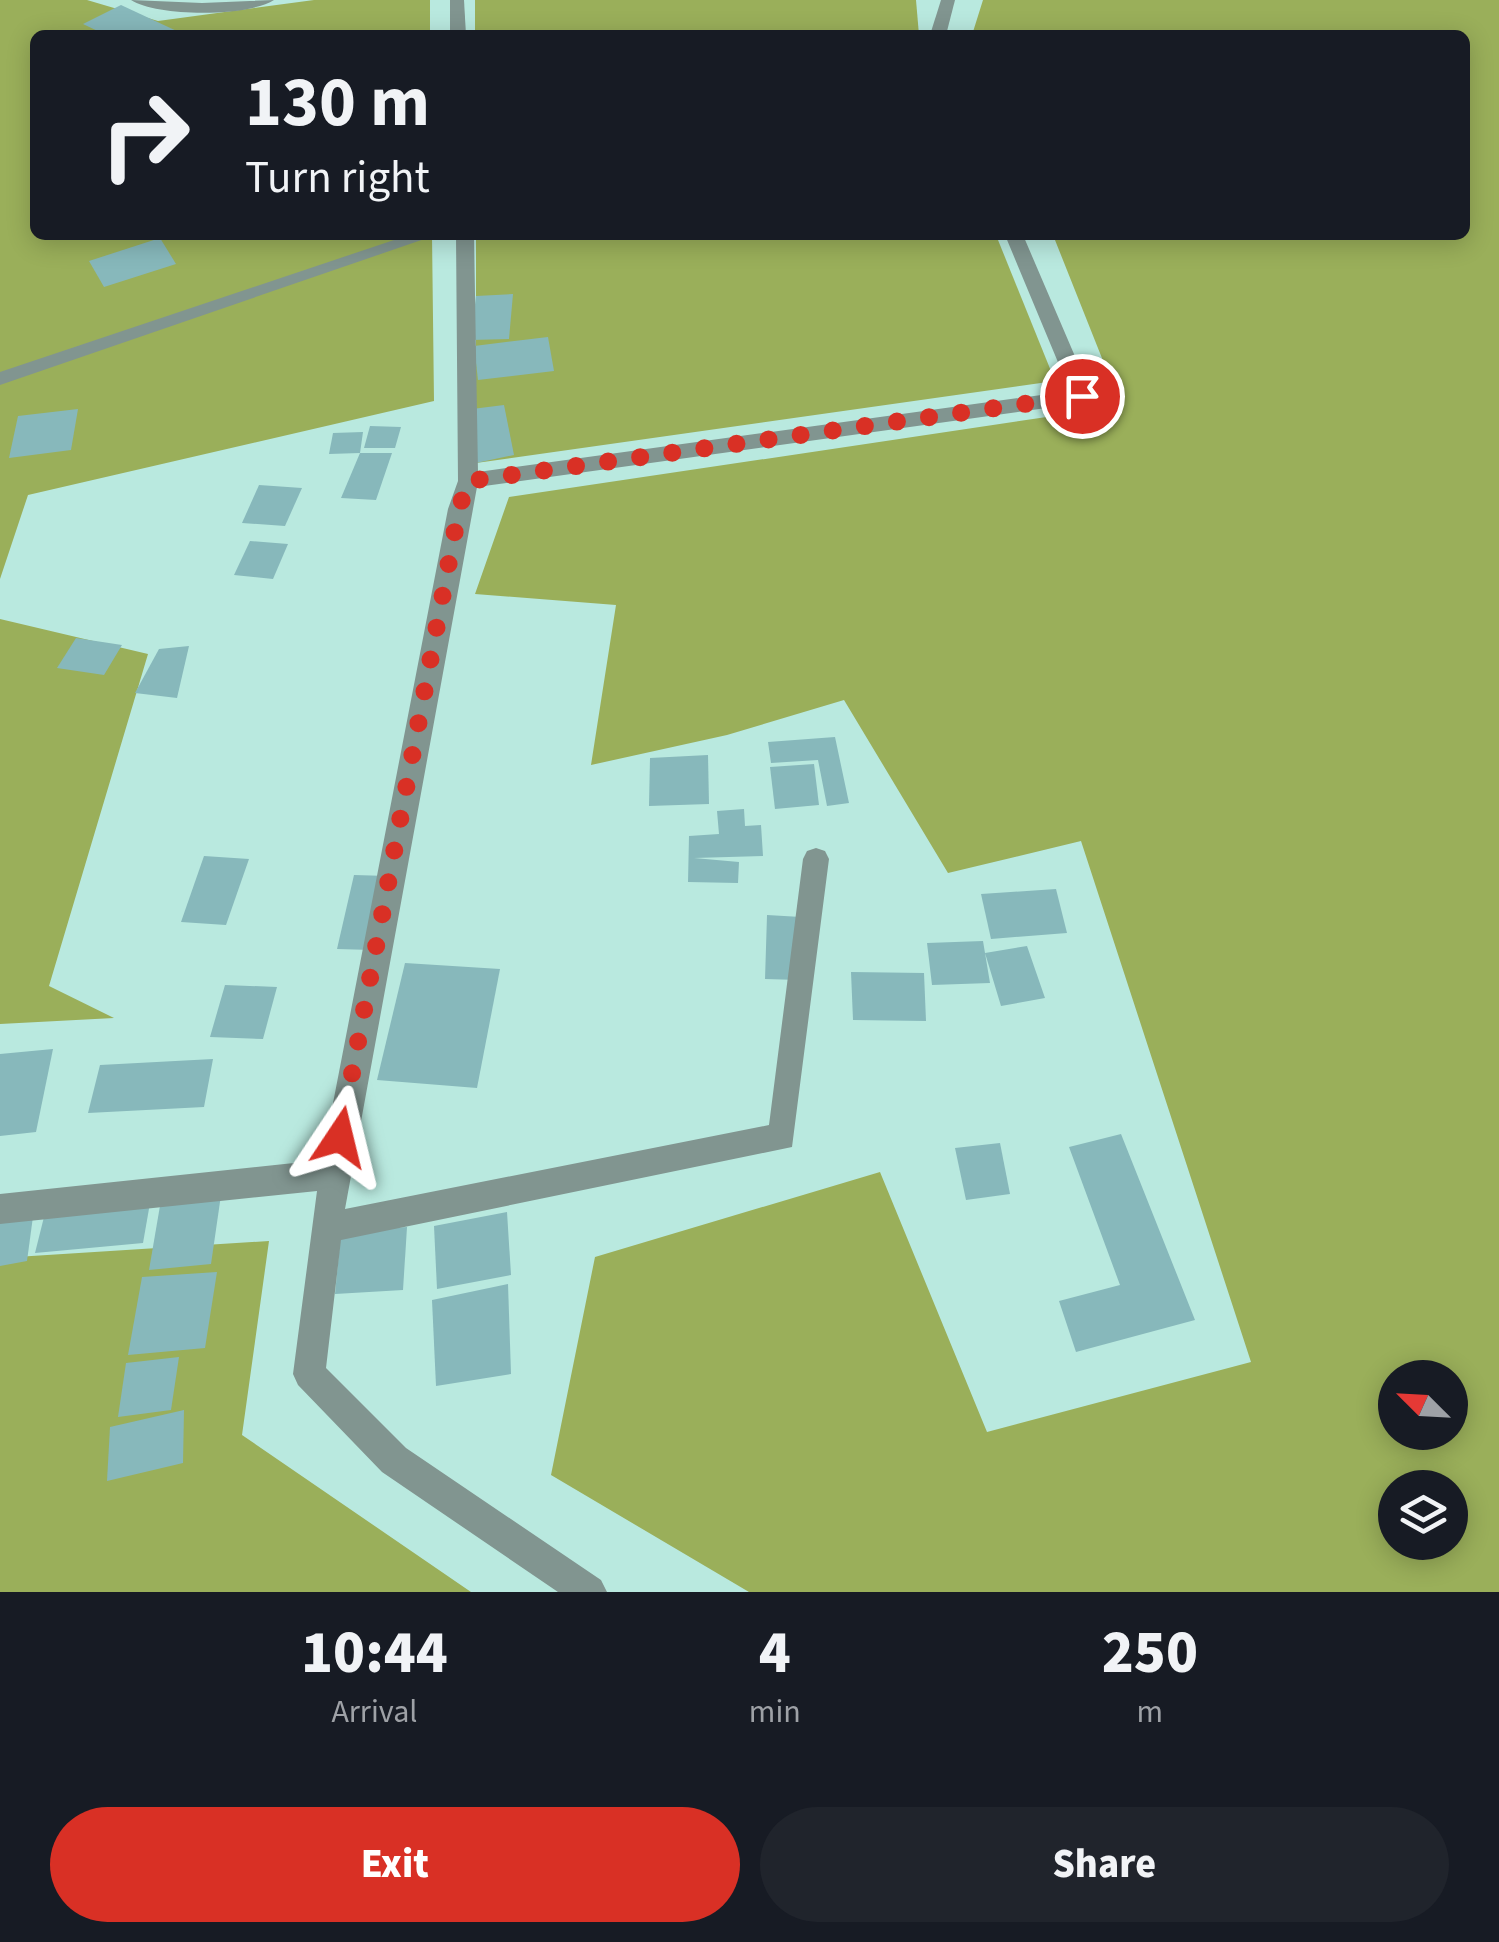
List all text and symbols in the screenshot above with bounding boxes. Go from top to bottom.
text: 130 m [245,53,430,153]
icon: right [80,70,210,200]
text: Turn right [245,146,430,210]
pin [1040,354,1125,439]
icon: arrive [1055,369,1110,424]
position arrow [288,1085,392,1189]
north arrow [1378,1360,1468,1450]
map controls [1378,1360,1468,1560]
button: layers [1378,1470,1468,1560]
text: 10:44 [301,1611,448,1696]
text: 4 [759,1611,791,1696]
text: 250 [1102,1611,1198,1696]
text: Arrival [331,1689,417,1735]
text: min [749,1689,801,1735]
text: m [1137,1689,1163,1735]
button: Exit [50,1807,740,1922]
button: Share [760,1807,1449,1922]

